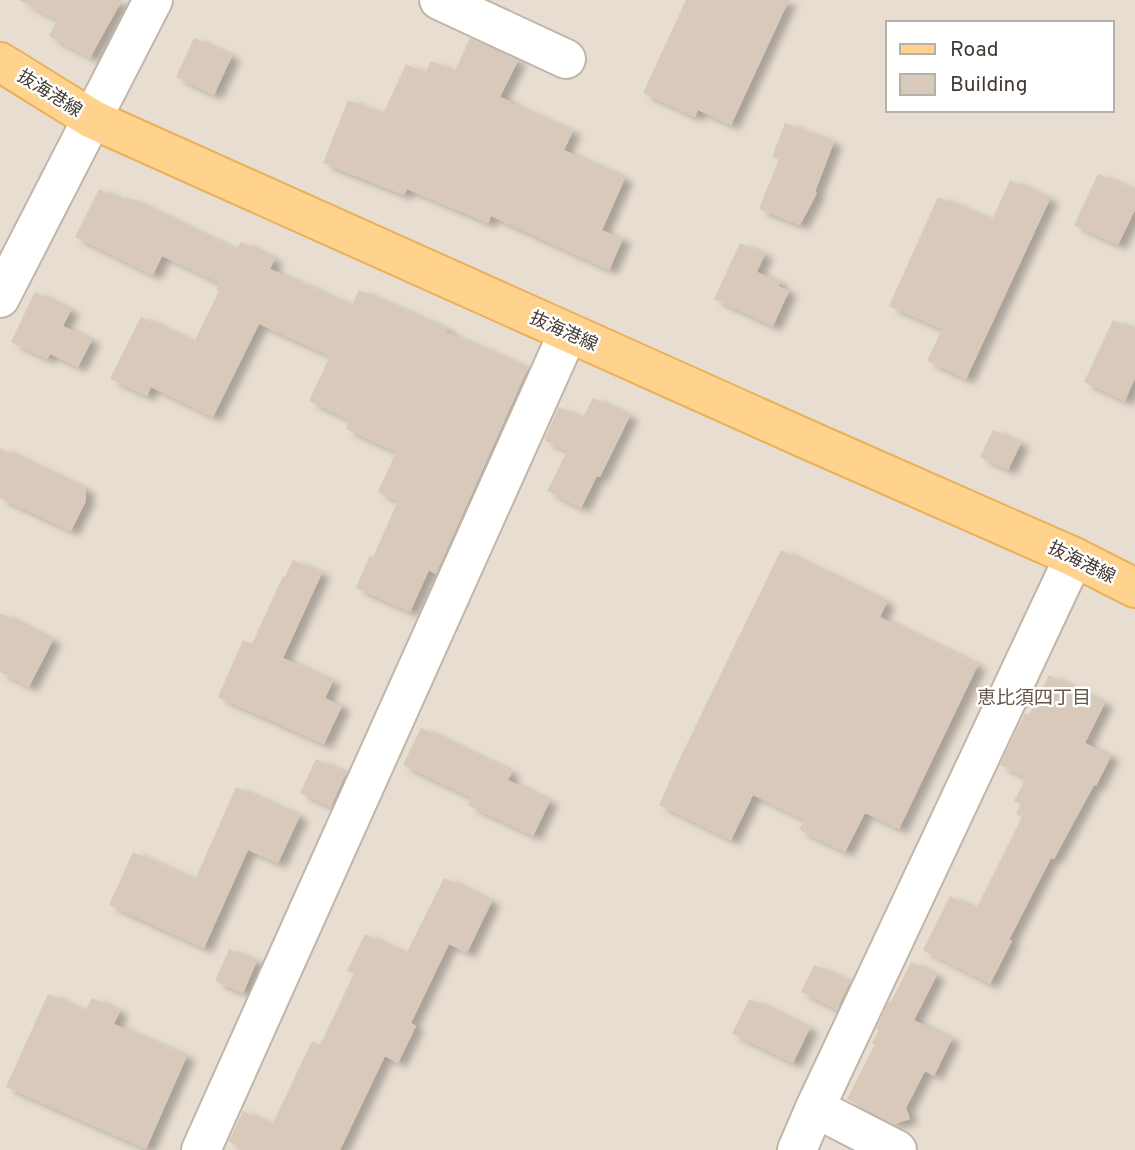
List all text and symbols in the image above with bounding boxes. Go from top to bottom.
legend [886,21,1114,112]
text: Road [950,37,999,64]
street label: 抜海港線 [13,65,86,123]
text: Building [950,72,1028,99]
street label: 抜海港線 [526,307,601,358]
street label: 抜海港線 [1044,537,1119,589]
district label: 恵比須四丁目 [977,687,1091,711]

